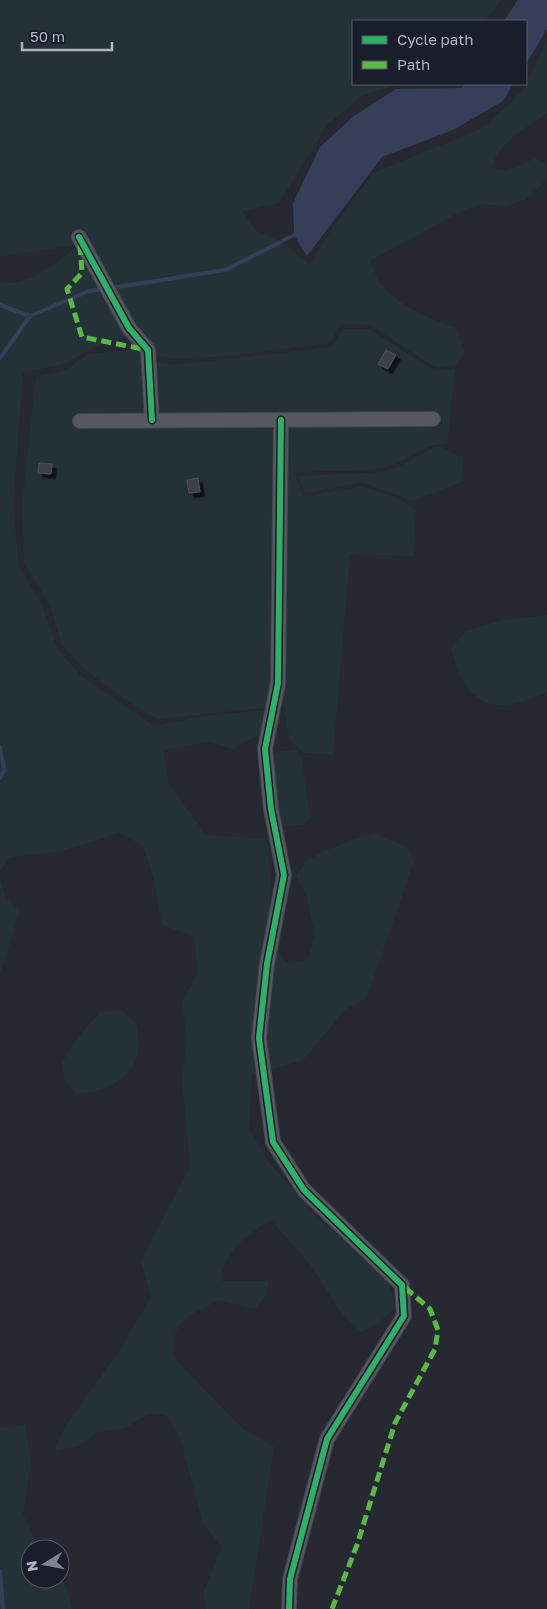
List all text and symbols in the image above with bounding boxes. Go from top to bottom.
scale bar [22,20,112,52]
legend [352,20,527,85]
text: 50 m [30,27,65,45]
text: Cycle path [397,30,473,48]
text: Path [397,55,430,73]
north arrow [20,1539,70,1589]
text: N [22,1560,41,1573]

